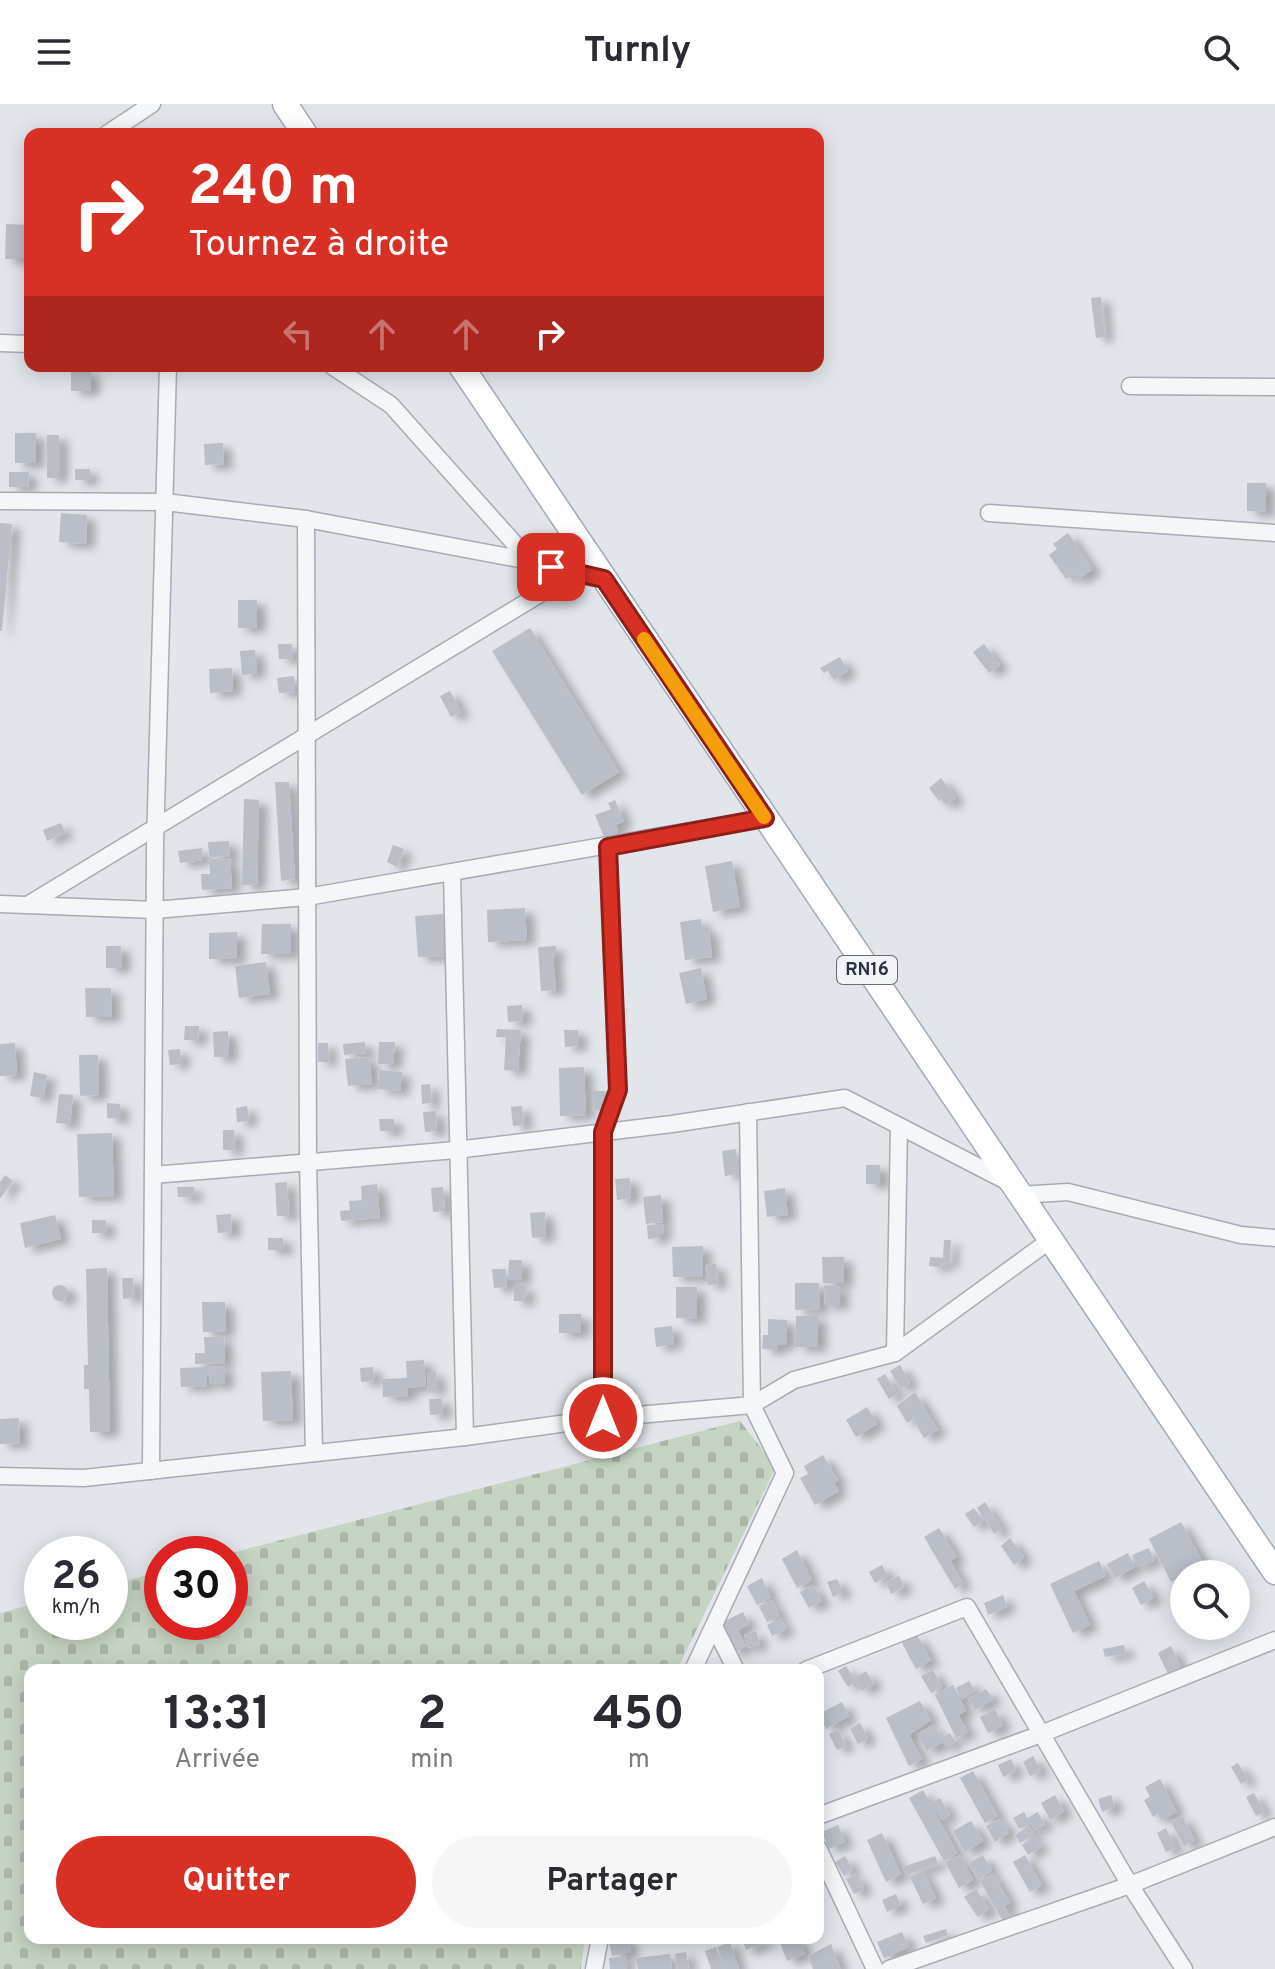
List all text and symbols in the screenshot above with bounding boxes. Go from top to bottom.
text: Turnly [584,29,691,75]
icon: menu [32,30,76,74]
icon: search [1199,30,1243,74]
text: 240 m [188,154,358,224]
icon: right [56,160,160,264]
text: Tournez à droite [188,223,449,269]
icon: left [276,312,320,356]
icon: ahead [360,312,404,356]
icon: ahead [444,312,488,356]
icon: right [528,312,572,356]
pin [517,533,585,601]
icon: arrive [529,545,573,589]
road number: RN16 [837,956,897,984]
position arrow [561,1376,645,1460]
speed limit sign: 30 [144,1536,248,1640]
text: 26 [51,1553,101,1603]
map controls [1170,1560,1250,1640]
button: search [1170,1560,1250,1640]
text: km/h [52,1595,100,1621]
text: 13:31 [163,1686,271,1746]
text: 2 [417,1686,447,1746]
text: 450 [593,1686,685,1746]
text: Arrivée [174,1744,260,1777]
text: min [410,1744,454,1777]
text: m [628,1744,650,1777]
button: Quitter [56,1836,416,1928]
button: Partager [432,1836,792,1928]

